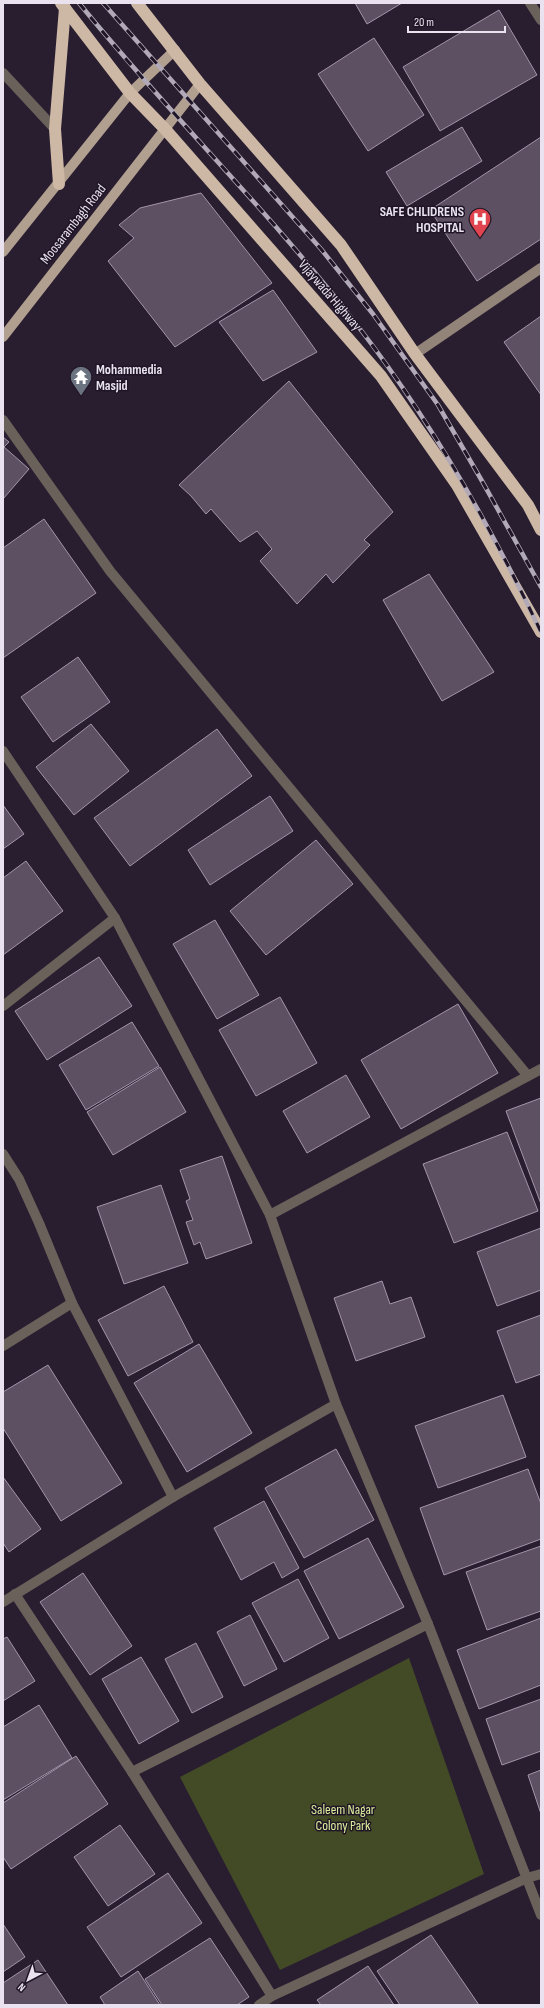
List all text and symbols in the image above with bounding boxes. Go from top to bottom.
scale bar [408,8,505,34]
text: 20 m [414,15,434,30]
street label: Moosarambagh Road [37,181,110,267]
place label: SAFE CHLIDRENS HOSPITAL [380,203,464,236]
hospital icon: SAFE CHLIDRENS HOSPITAL [467,206,493,239]
street label: Vijaywada Highway [295,256,366,334]
place label: Mohammedia Masjid [96,361,162,394]
temple icon: Mohammedia Masjid [68,364,94,397]
park label: Saleem Nagar Colony Park [311,1801,375,1834]
north arrow [8,1960,48,2000]
text: N [15,1980,28,1994]

